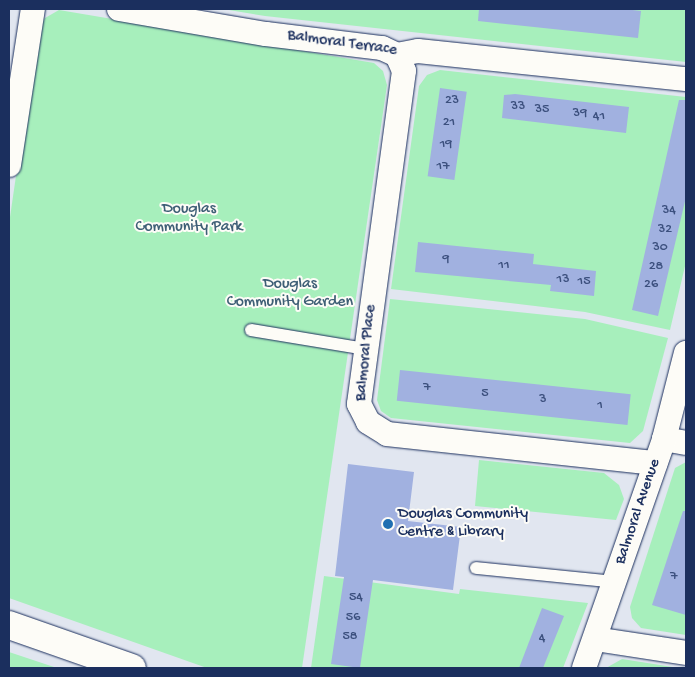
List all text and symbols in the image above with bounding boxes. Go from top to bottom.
street label: Balmoral Terrace [286,27,398,61]
house number: 23 [445,93,459,109]
house number: 33 [511,99,525,115]
house number: 35 [535,102,549,118]
house number: 39 [573,106,587,122]
house number: 41 [593,109,605,125]
house number: 21 [443,115,455,131]
house number: 19 [440,137,452,153]
house number: 17 [437,159,449,175]
park label: Douglas Community Park [136,200,242,238]
house number: 34 [662,203,676,219]
house number: 32 [658,222,672,238]
house number: 30 [652,240,668,256]
house number: 9 [442,252,450,268]
house number: 11 [498,258,510,274]
house number: 28 [649,259,663,275]
house number: 13 [557,272,569,288]
house number: 15 [577,274,591,290]
park label: Douglas Community Garden [227,275,353,313]
house number: 26 [644,277,658,293]
street label: Balmoral Place [352,304,382,402]
house number: 7 [423,380,431,396]
house number: 5 [481,386,489,402]
house number: 3 [539,392,547,408]
house number: 1 [597,398,603,414]
street label: Balmoral Avenue [612,457,666,567]
place label: Douglas Community Centre & Library [398,505,528,543]
marker: Douglas Community Centre & Library [382,518,394,530]
house number: 7 [670,569,678,585]
house number: 54 [349,590,363,606]
house number: 56 [346,610,360,626]
house number: 58 [342,629,358,645]
house number: 4 [539,631,545,647]

